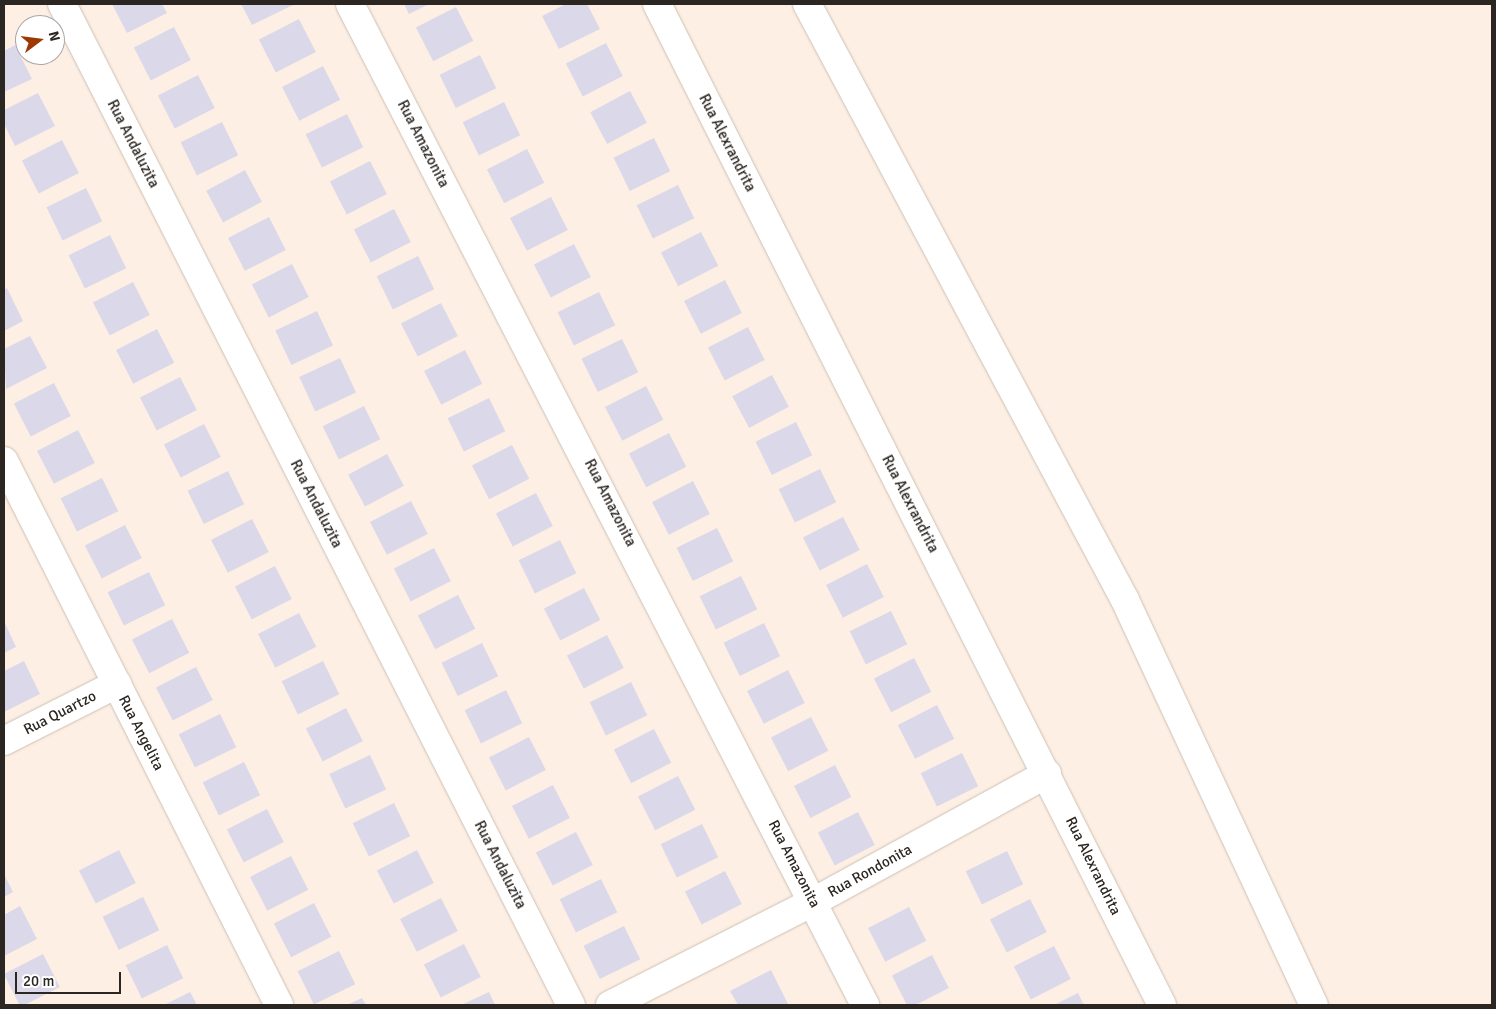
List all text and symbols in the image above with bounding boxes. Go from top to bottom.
north arrow [15,15,65,65]
text: N [45,29,63,43]
street label: Rua Alexrandrita [695,91,759,195]
street label: Rua Andaluzita [103,97,163,191]
street label: Rua Amazonita [393,97,453,191]
street label: Rua Alexrandrita [878,452,942,556]
street label: Rua Amazonita [580,456,640,550]
street label: Rua Andaluzita [286,457,346,551]
street label: Rua Quartzo [21,687,99,739]
street label: Rua Angelita [114,692,168,774]
street label: Rua Alexrandrita [1061,814,1125,918]
street label: Rua Amazonita [764,817,824,911]
street label: Rua Andaluzita [470,818,530,912]
street label: Rua Rondonita [825,840,915,902]
scale bar [18,962,124,994]
text: 20 m [23,972,54,990]

